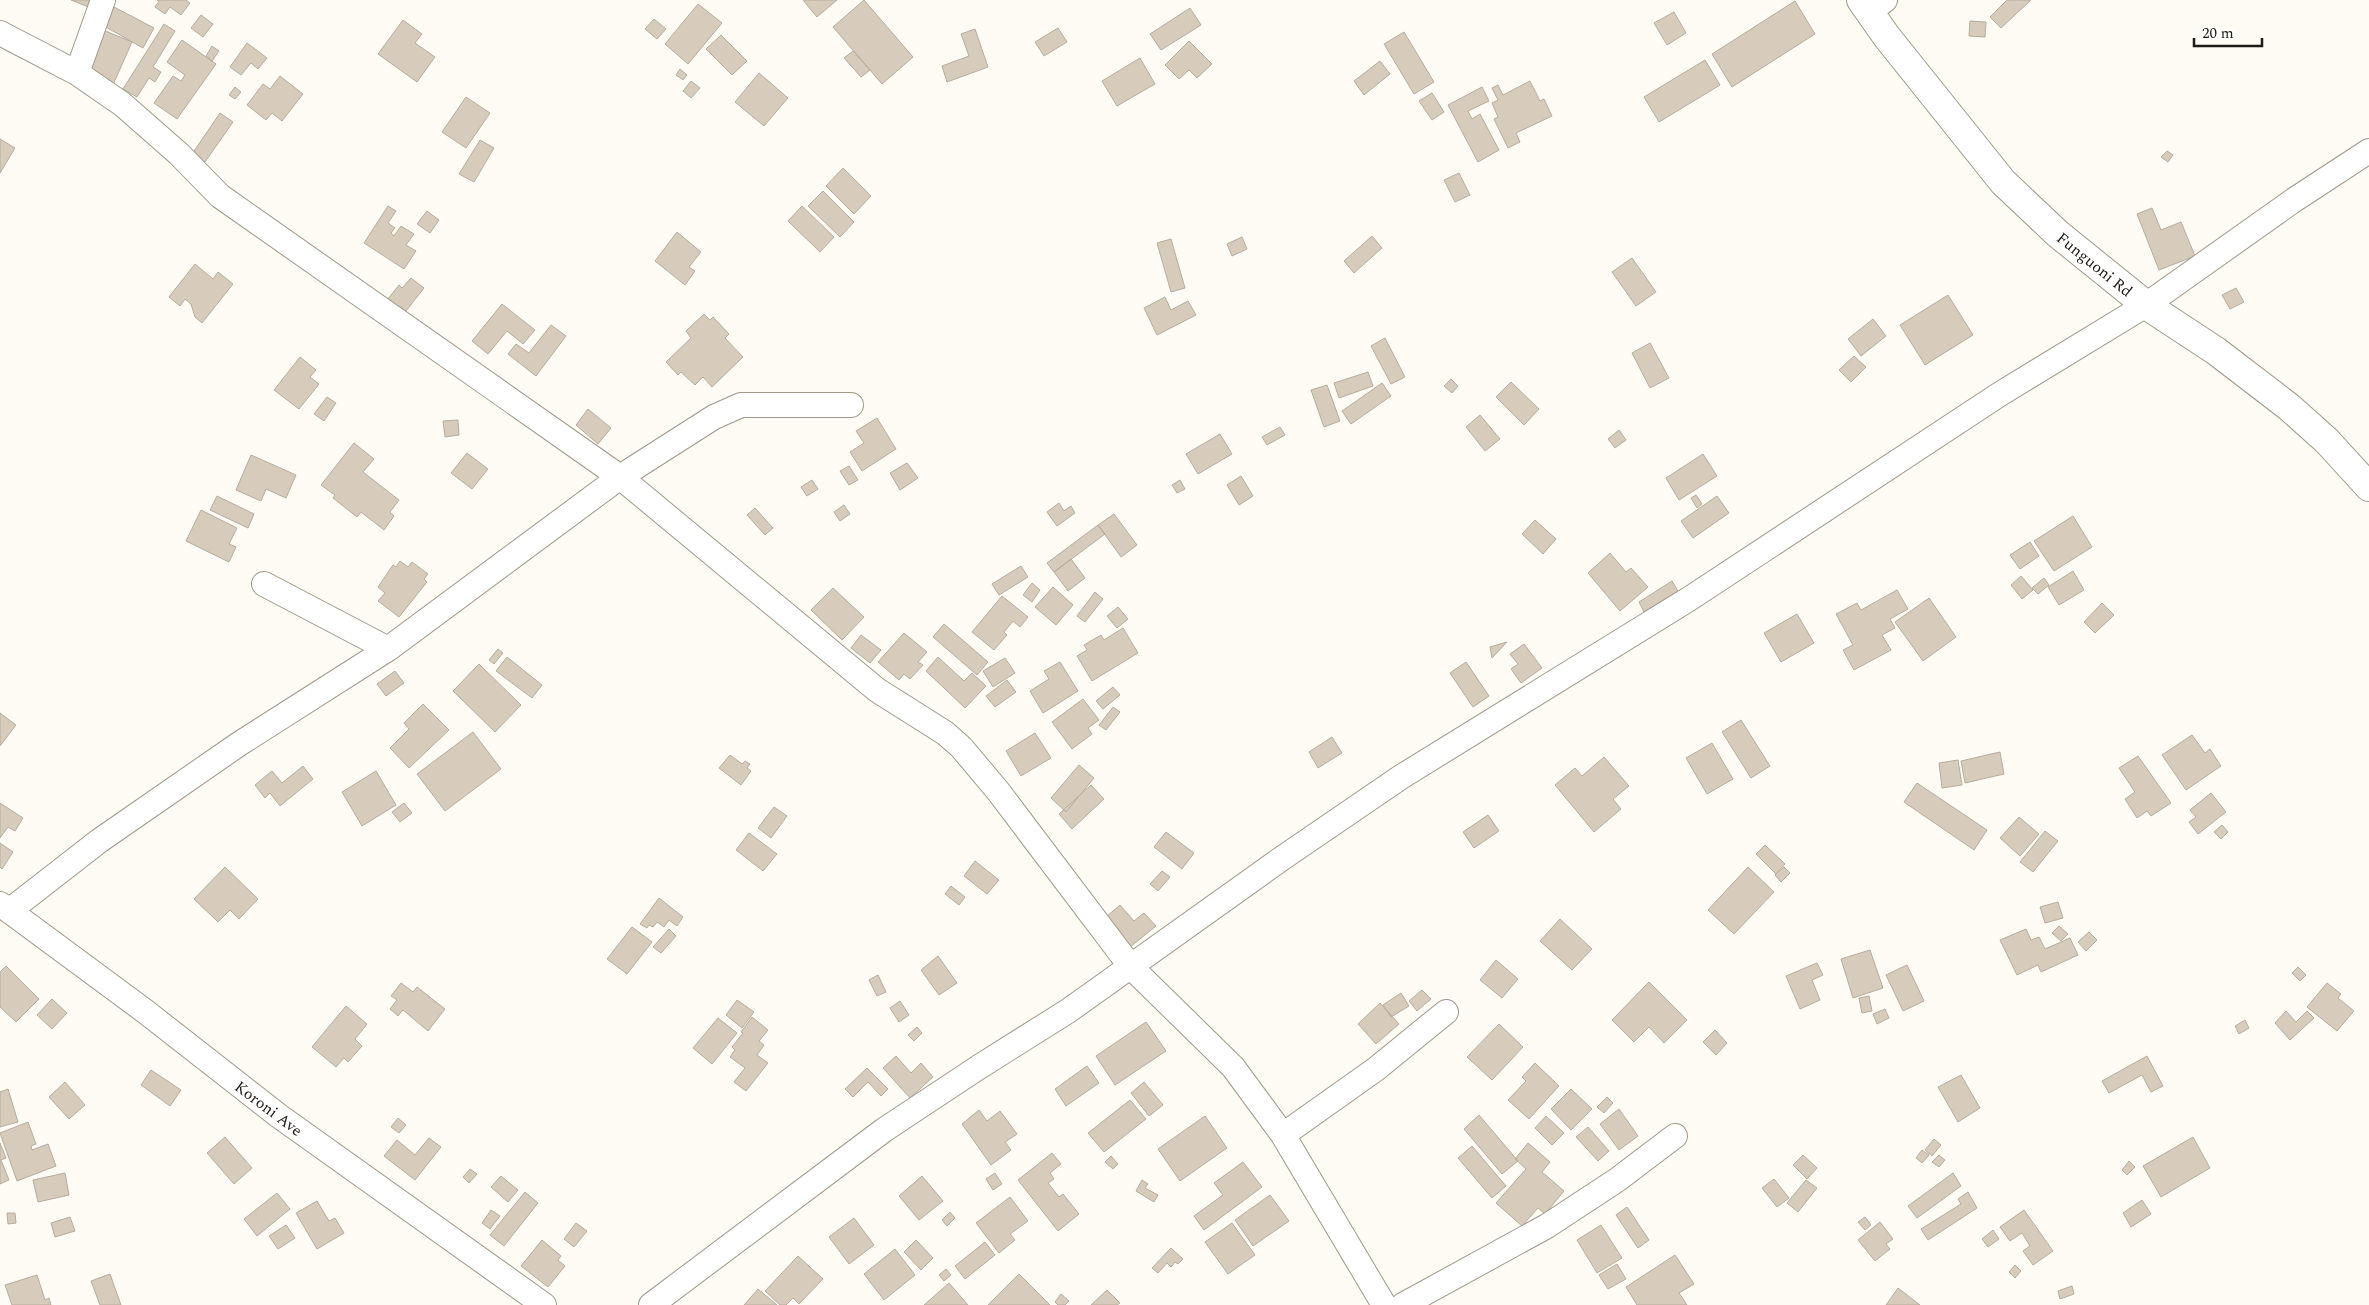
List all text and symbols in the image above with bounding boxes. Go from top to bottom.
scale bar [2194,15,2262,47]
text: 20 m [2202,22,2234,45]
street label: Funguoni Rd [2051,227,2138,303]
street label: Koroni Ave [229,1075,308,1142]

